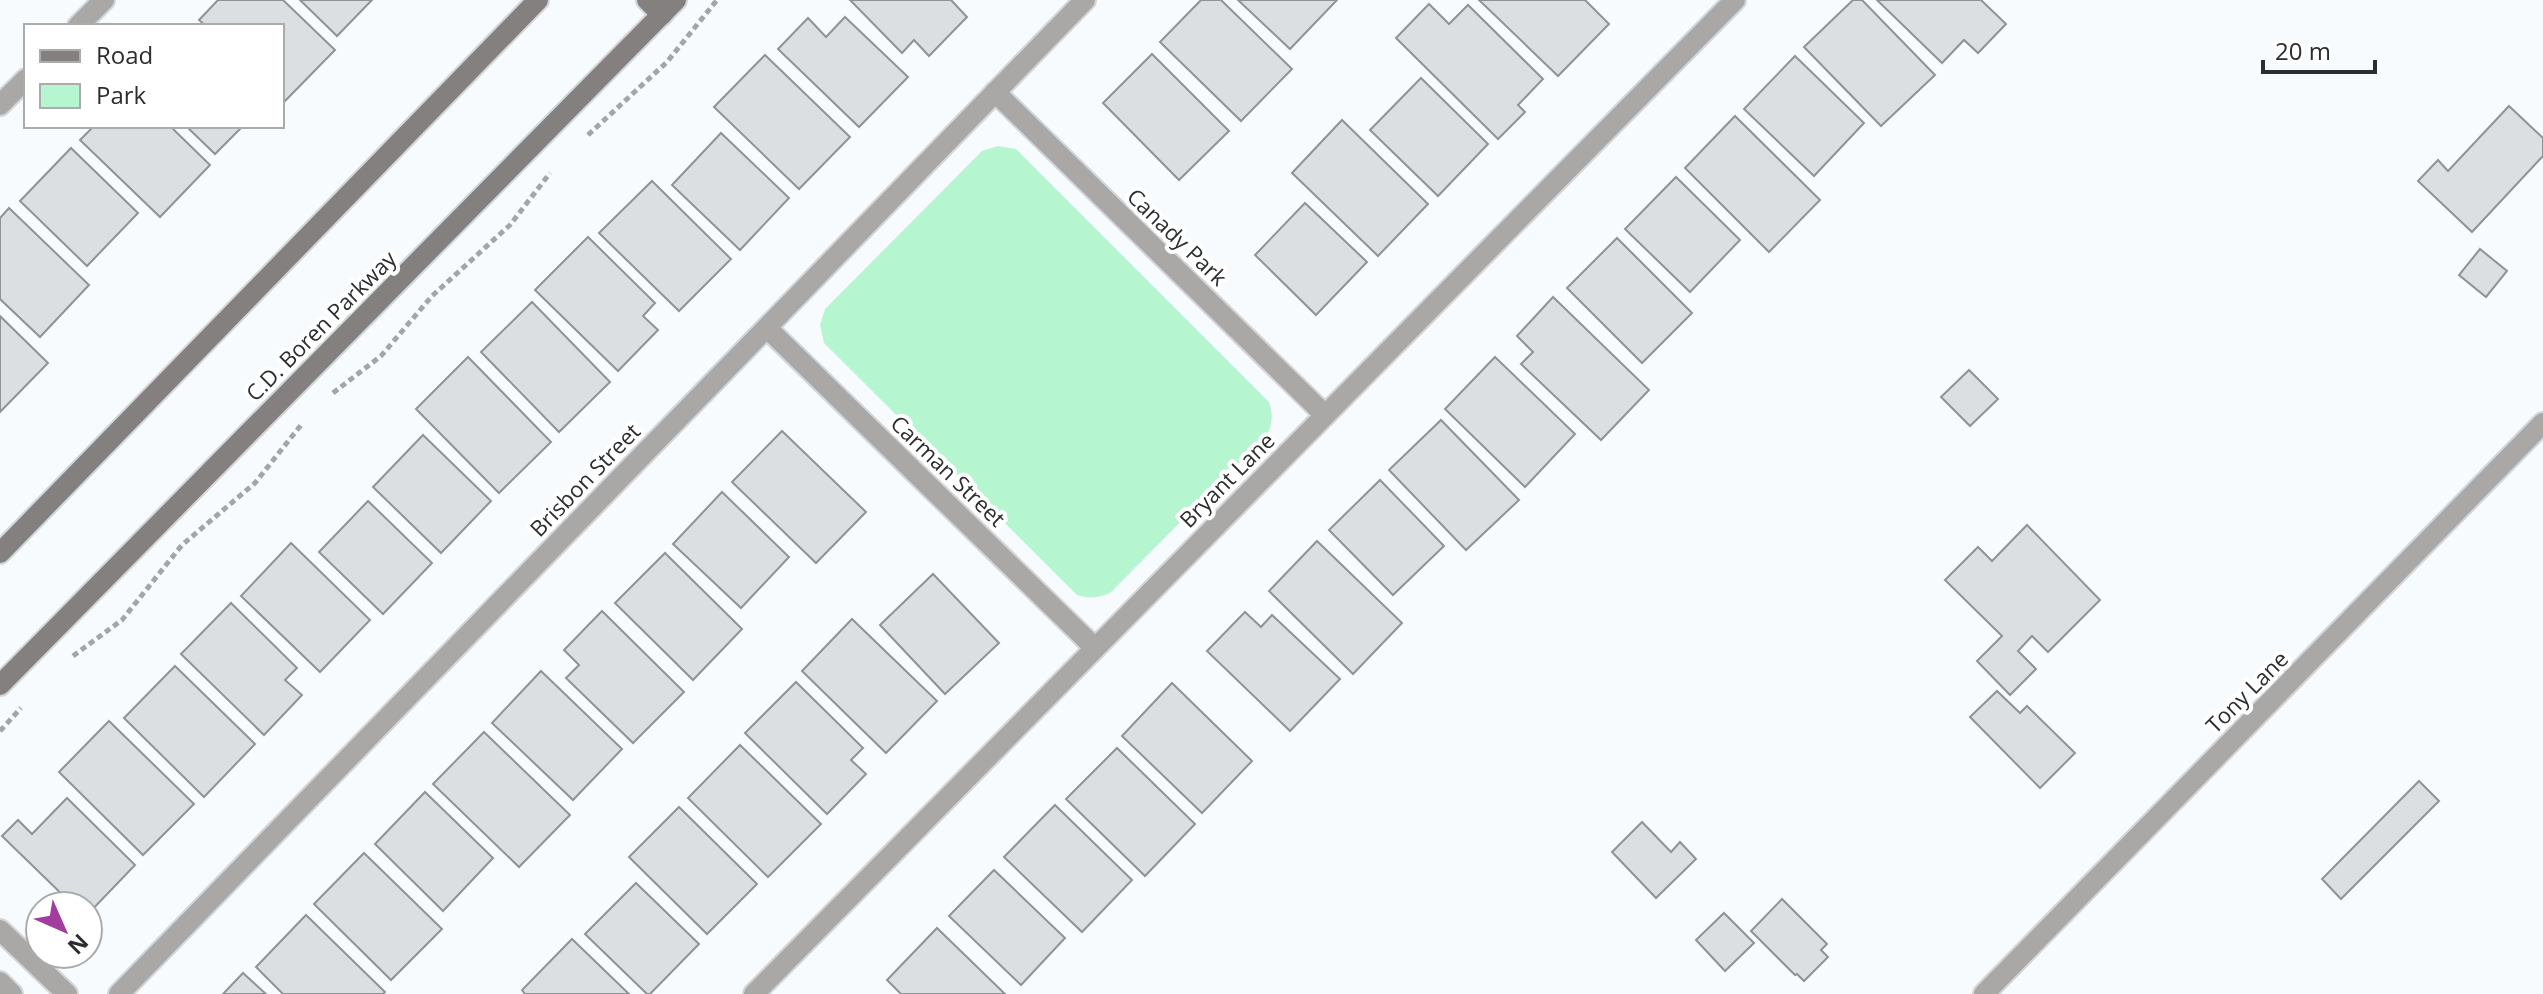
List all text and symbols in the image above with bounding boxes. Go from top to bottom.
legend [24,24,284,128]
scale bar [2263,24,2375,74]
text: 20 m [2275,34,2331,67]
text: Road [96,38,153,71]
text: Park [96,78,147,111]
street label: Canady Park [1121,181,1234,292]
street label: C.D. Boren Parkway [238,243,403,407]
street label: Carman Street [885,408,1013,533]
street label: Brisbon Street [523,416,646,542]
street label: Bryant Lane [1172,425,1280,533]
street label: Tony Lane [2199,644,2294,739]
north arrow [24,890,104,970]
text: N [62,928,96,962]

